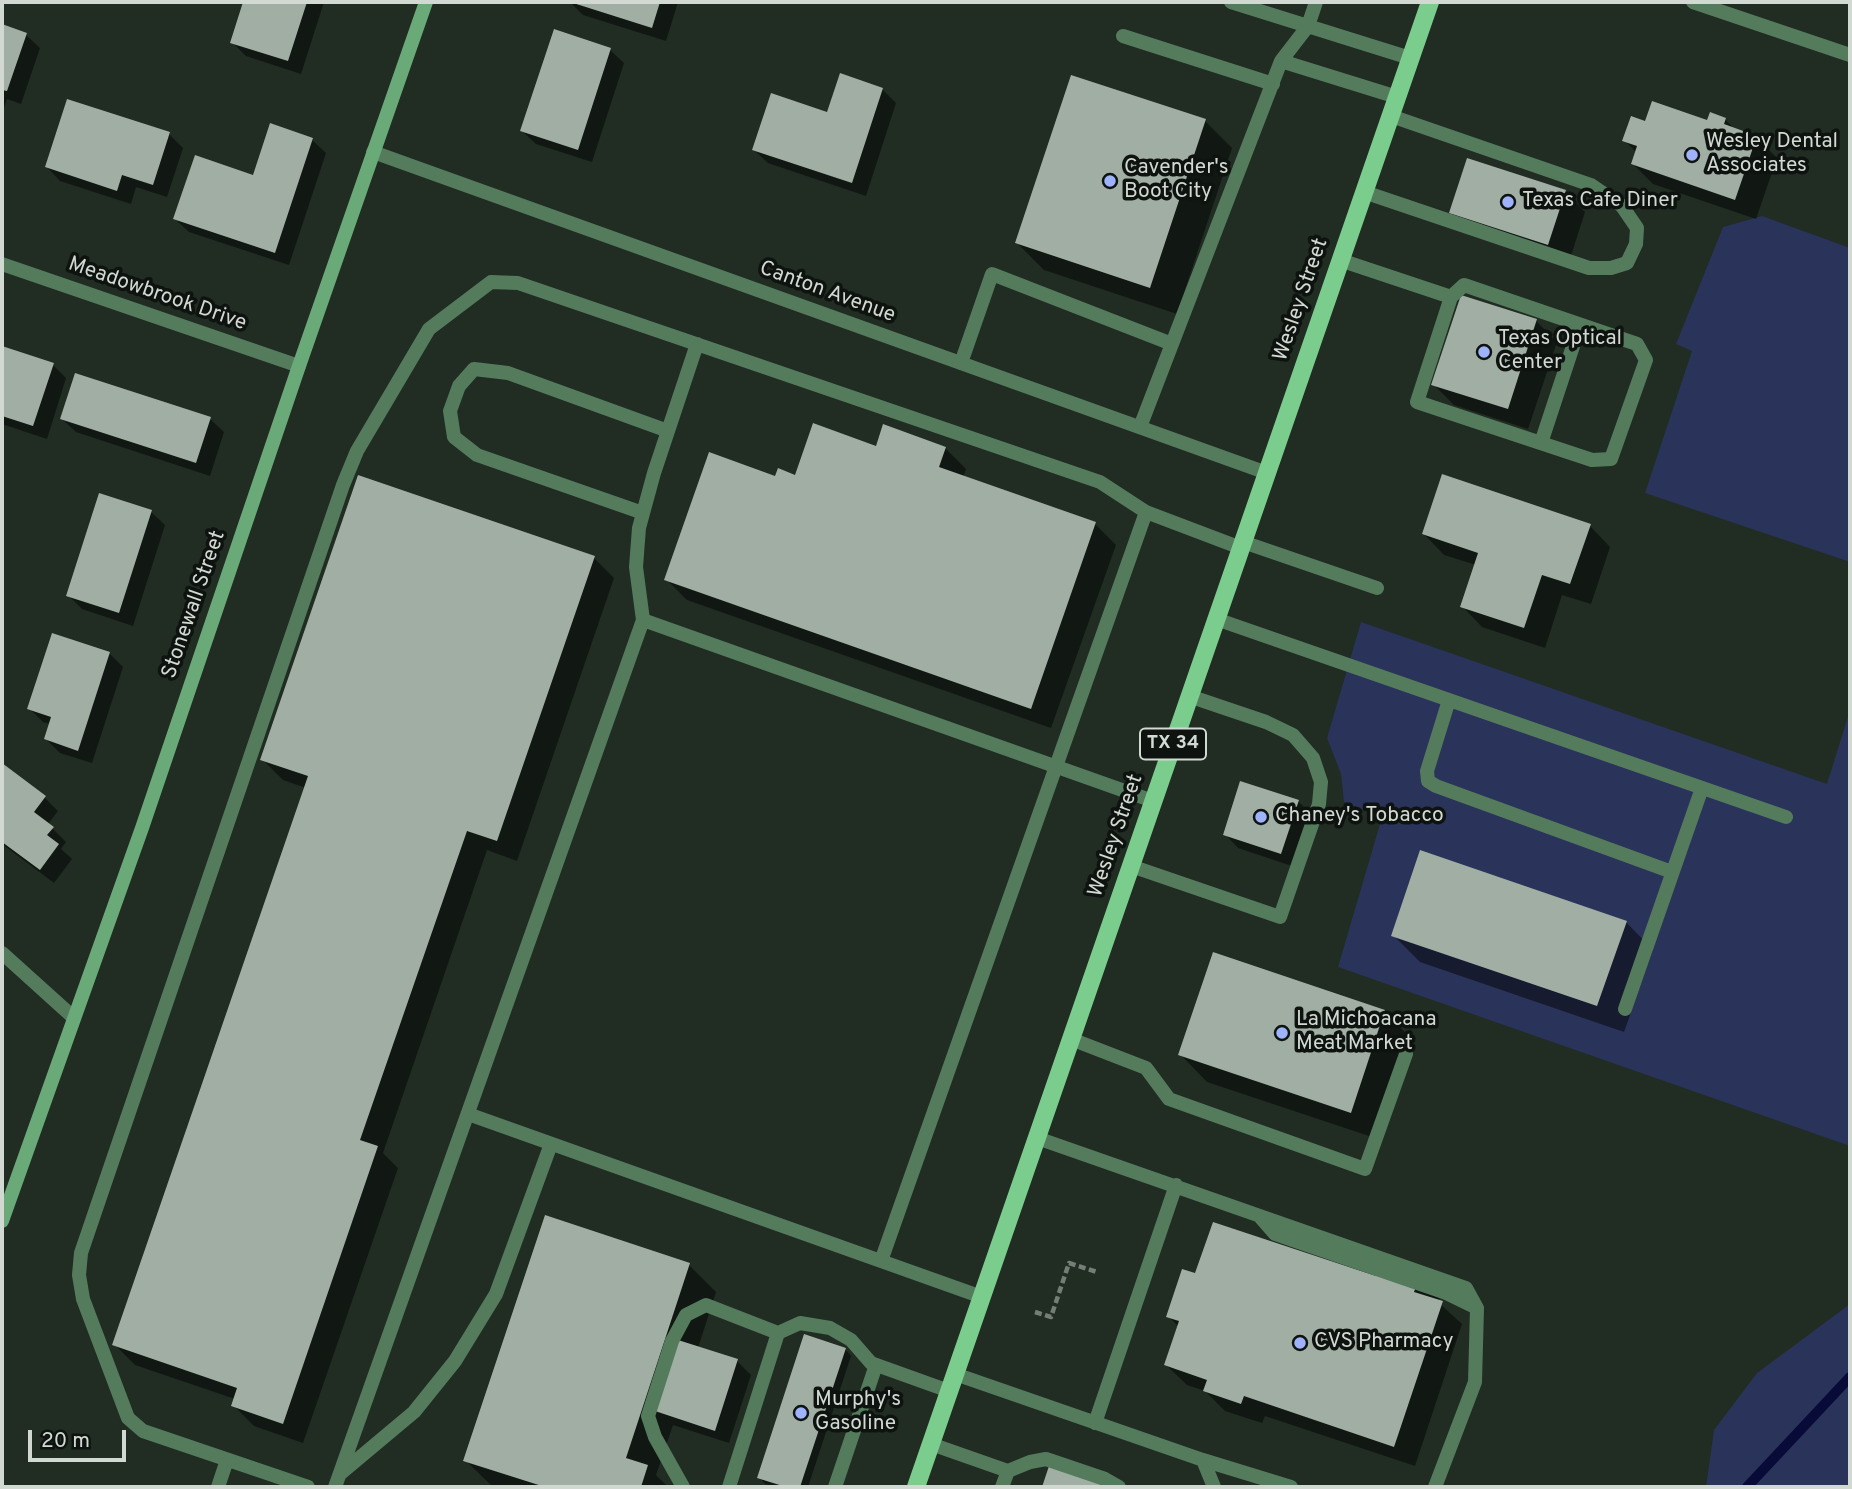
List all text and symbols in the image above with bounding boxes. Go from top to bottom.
place label: Wesley Dental Associates [1706,130,1838,180]
marker: Wesley Dental Associates [1684,147,1700,163]
place label: Cavender's Boot City [1124,156,1229,206]
marker: Cavender's Boot City [1102,173,1118,189]
place label: Texas Cafe Diner [1522,189,1678,215]
marker: Texas Cafe Diner [1500,194,1516,210]
street label: Wesley Street [1269,235,1335,365]
street label: Meadowbrook Drive [65,253,249,337]
street label: Canton Avenue [756,257,898,329]
place label: Texas Optical Center [1498,327,1622,377]
marker: Texas Optical Center [1476,344,1492,360]
street label: Stonewall Street [158,528,232,682]
road number: TX 34 [1140,729,1206,760]
street label: Wesley Street [1084,771,1150,901]
place label: Chaney's Tobacco [1275,804,1444,830]
marker: Chaney's Tobacco [1253,809,1269,825]
place label: La Michoacana Meat Market [1296,1008,1437,1058]
marker: La Michoacana Meat Market [1274,1025,1290,1041]
place label: CVS Pharmacy [1314,1330,1454,1356]
marker: CVS Pharmacy [1292,1335,1308,1351]
place label: Murphy's Gasoline [815,1388,901,1438]
marker: Murphy's Gasoline [793,1405,809,1421]
scale bar [32,1416,130,1460]
text: 20 m [41,1428,90,1455]

